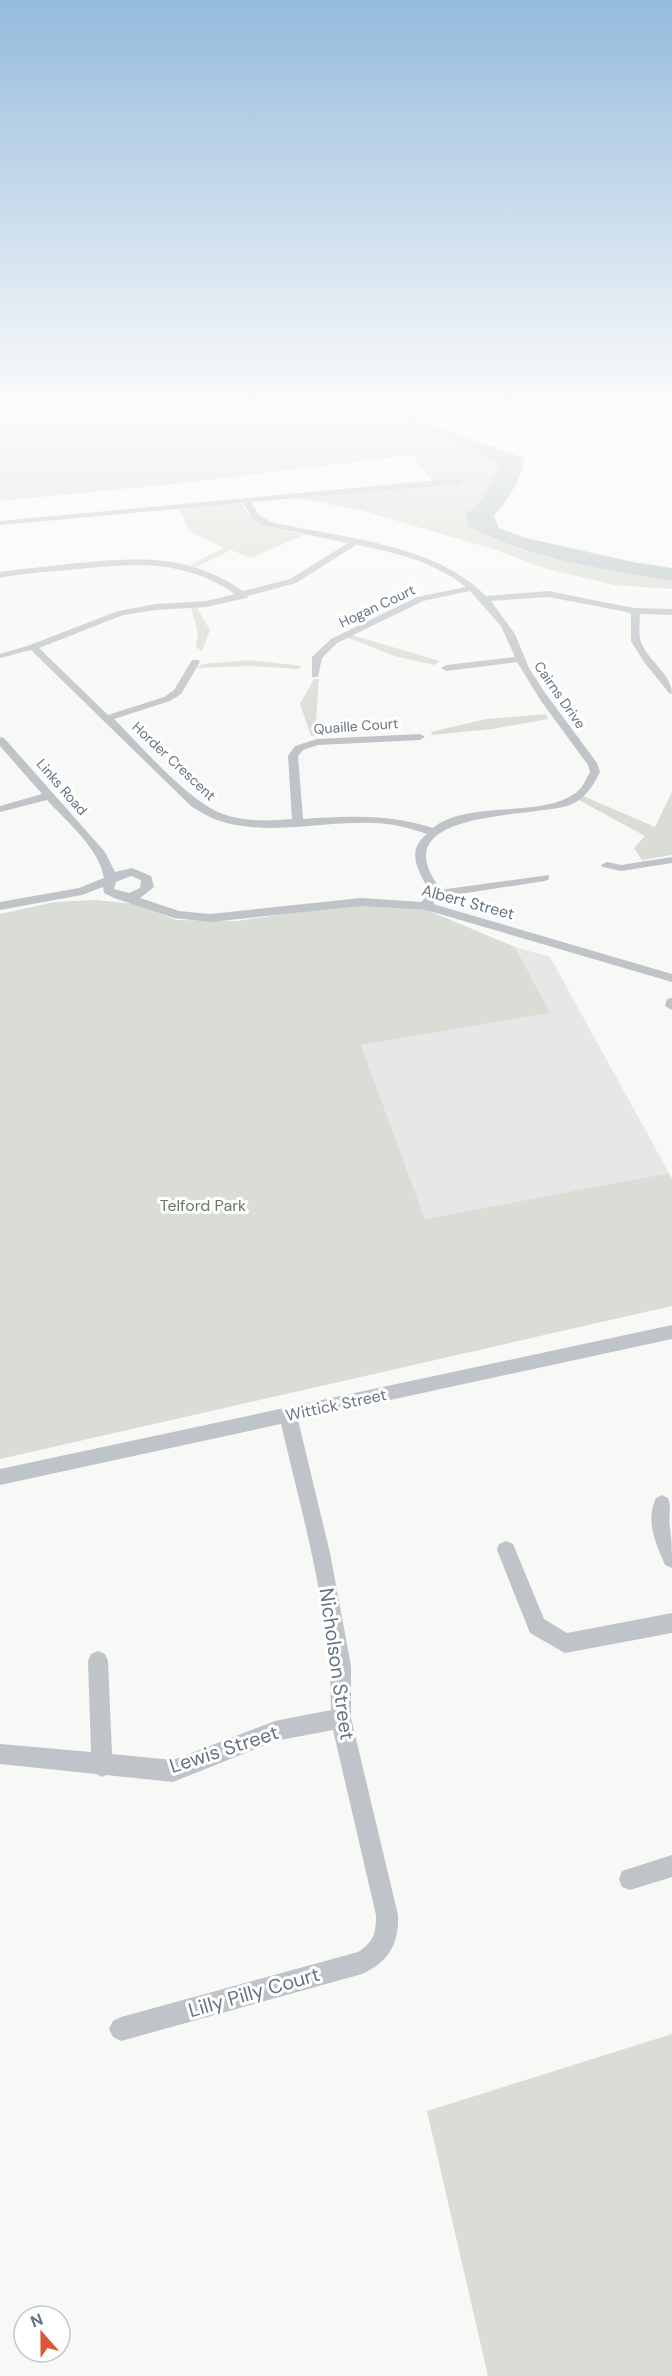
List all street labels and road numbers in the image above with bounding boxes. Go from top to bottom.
street label: Hogan Court [336,581,418,631]
street label: Cairns Drive [530,658,590,732]
street label: Quaille Court [313,714,399,738]
street label: Horder Crescent [128,718,220,804]
street label: Links Road [33,755,91,819]
street label: Albert Street [419,880,517,924]
street label: Wittick Street [284,1384,388,1426]
street label: Nicholson Street [313,1586,361,1742]
street label: Lewis Street [166,1719,282,1779]
street label: Lilly Pilly Court [185,1961,323,2023]

